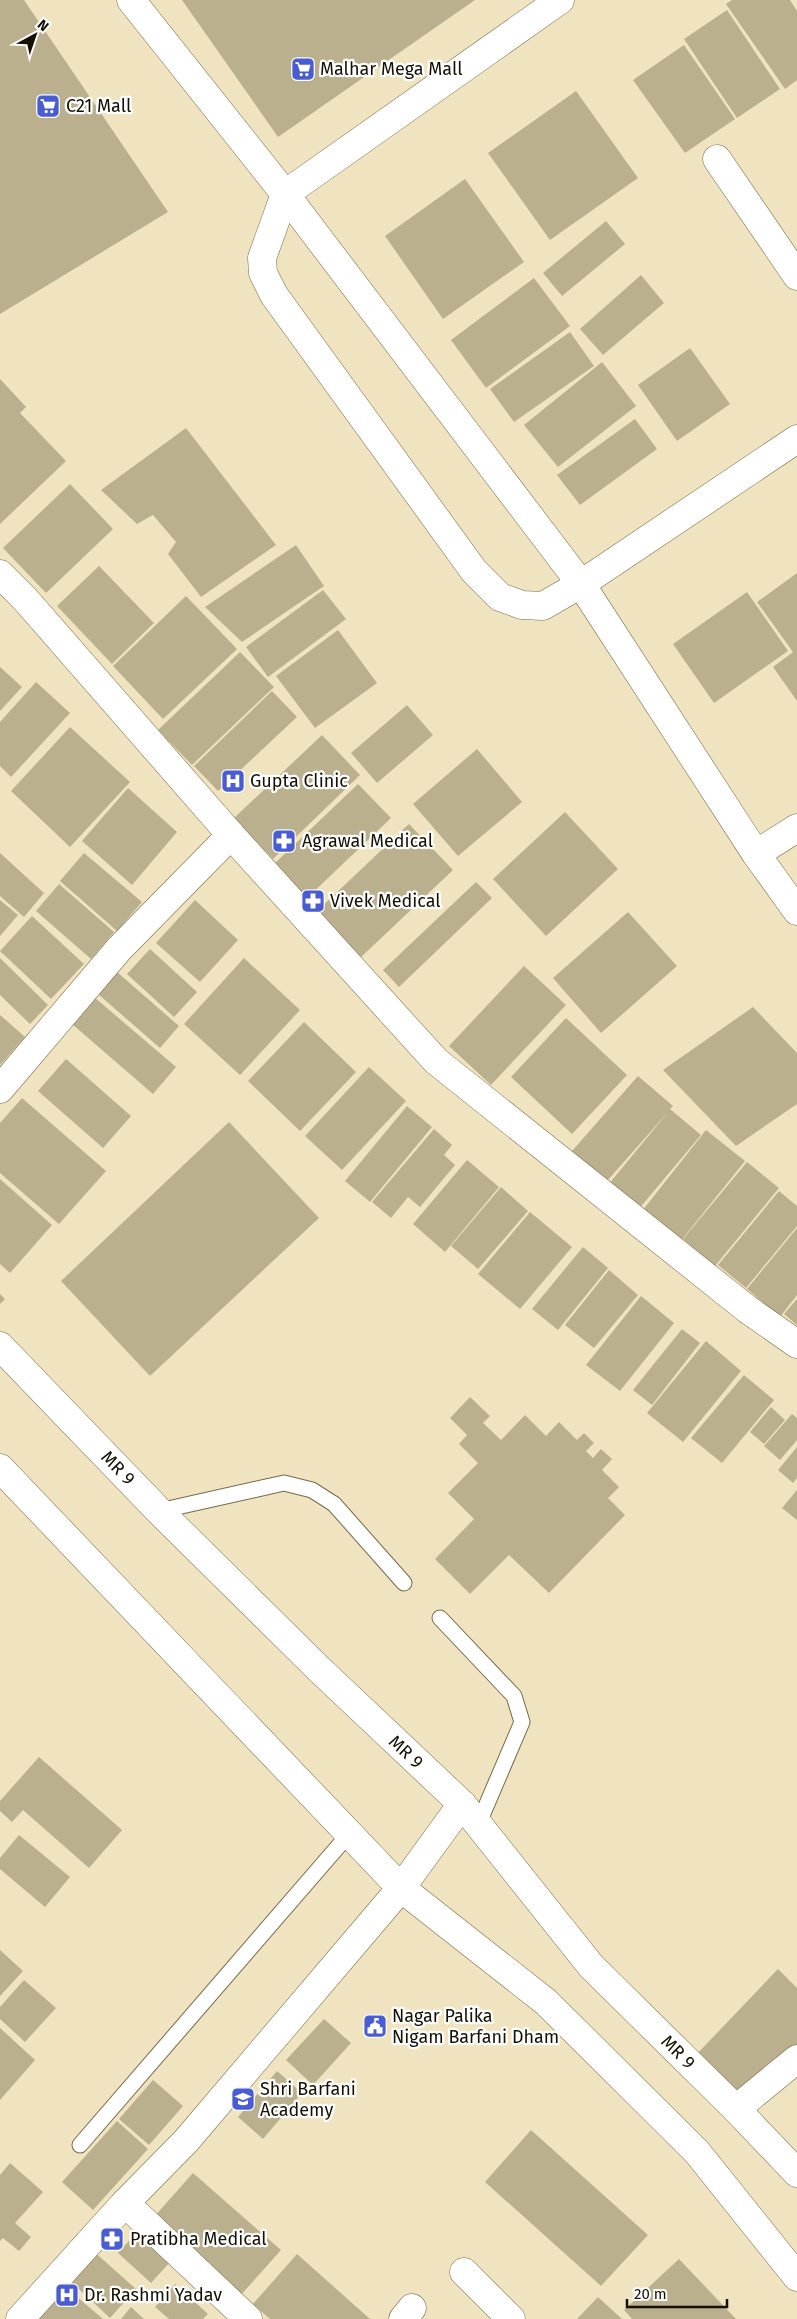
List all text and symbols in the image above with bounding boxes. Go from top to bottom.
north arrow [10,10,60,60]
text: N [34,16,52,35]
supermarket icon: Malhar Mega Mall [290,56,316,82]
place label: Malhar Mega Mall [320,58,463,80]
supermarket icon: C21 Mall [35,93,61,119]
place label: C21 Mall [66,95,131,117]
hospital icon: Gupta Clinic [220,768,246,794]
place label: Gupta Clinic [250,770,348,792]
pharmacy icon: Agrawal Medical [271,828,297,854]
place label: Agrawal Medical [302,830,433,852]
pharmacy icon: Vivek Medical [300,888,326,914]
place label: Vivek Medical [330,890,441,912]
street label: MR 9 [96,1446,140,1490]
street label: MR 9 [384,1731,428,1773]
place label: Nagar Palika Nigam Barfani Dham [392,2005,559,2048]
public building icon: Nagar Palika Nigam Barfani Dham [362,2013,388,2039]
street label: MR 9 [656,2030,700,2074]
place label: Shri Barfani Academy [260,2078,356,2121]
school or university icon: Shri Barfani Academy [230,2086,256,2112]
pharmacy icon: Pratibha Medical [99,2226,125,2252]
place label: Pratibha Medical [130,2228,267,2250]
scale bar [627,2276,727,2308]
hospital icon: Dr. Rashmi Yadav [54,2282,80,2308]
place label: Dr. Rashmi Yadav [84,2284,222,2306]
text: 20 m [634,2285,667,2303]

